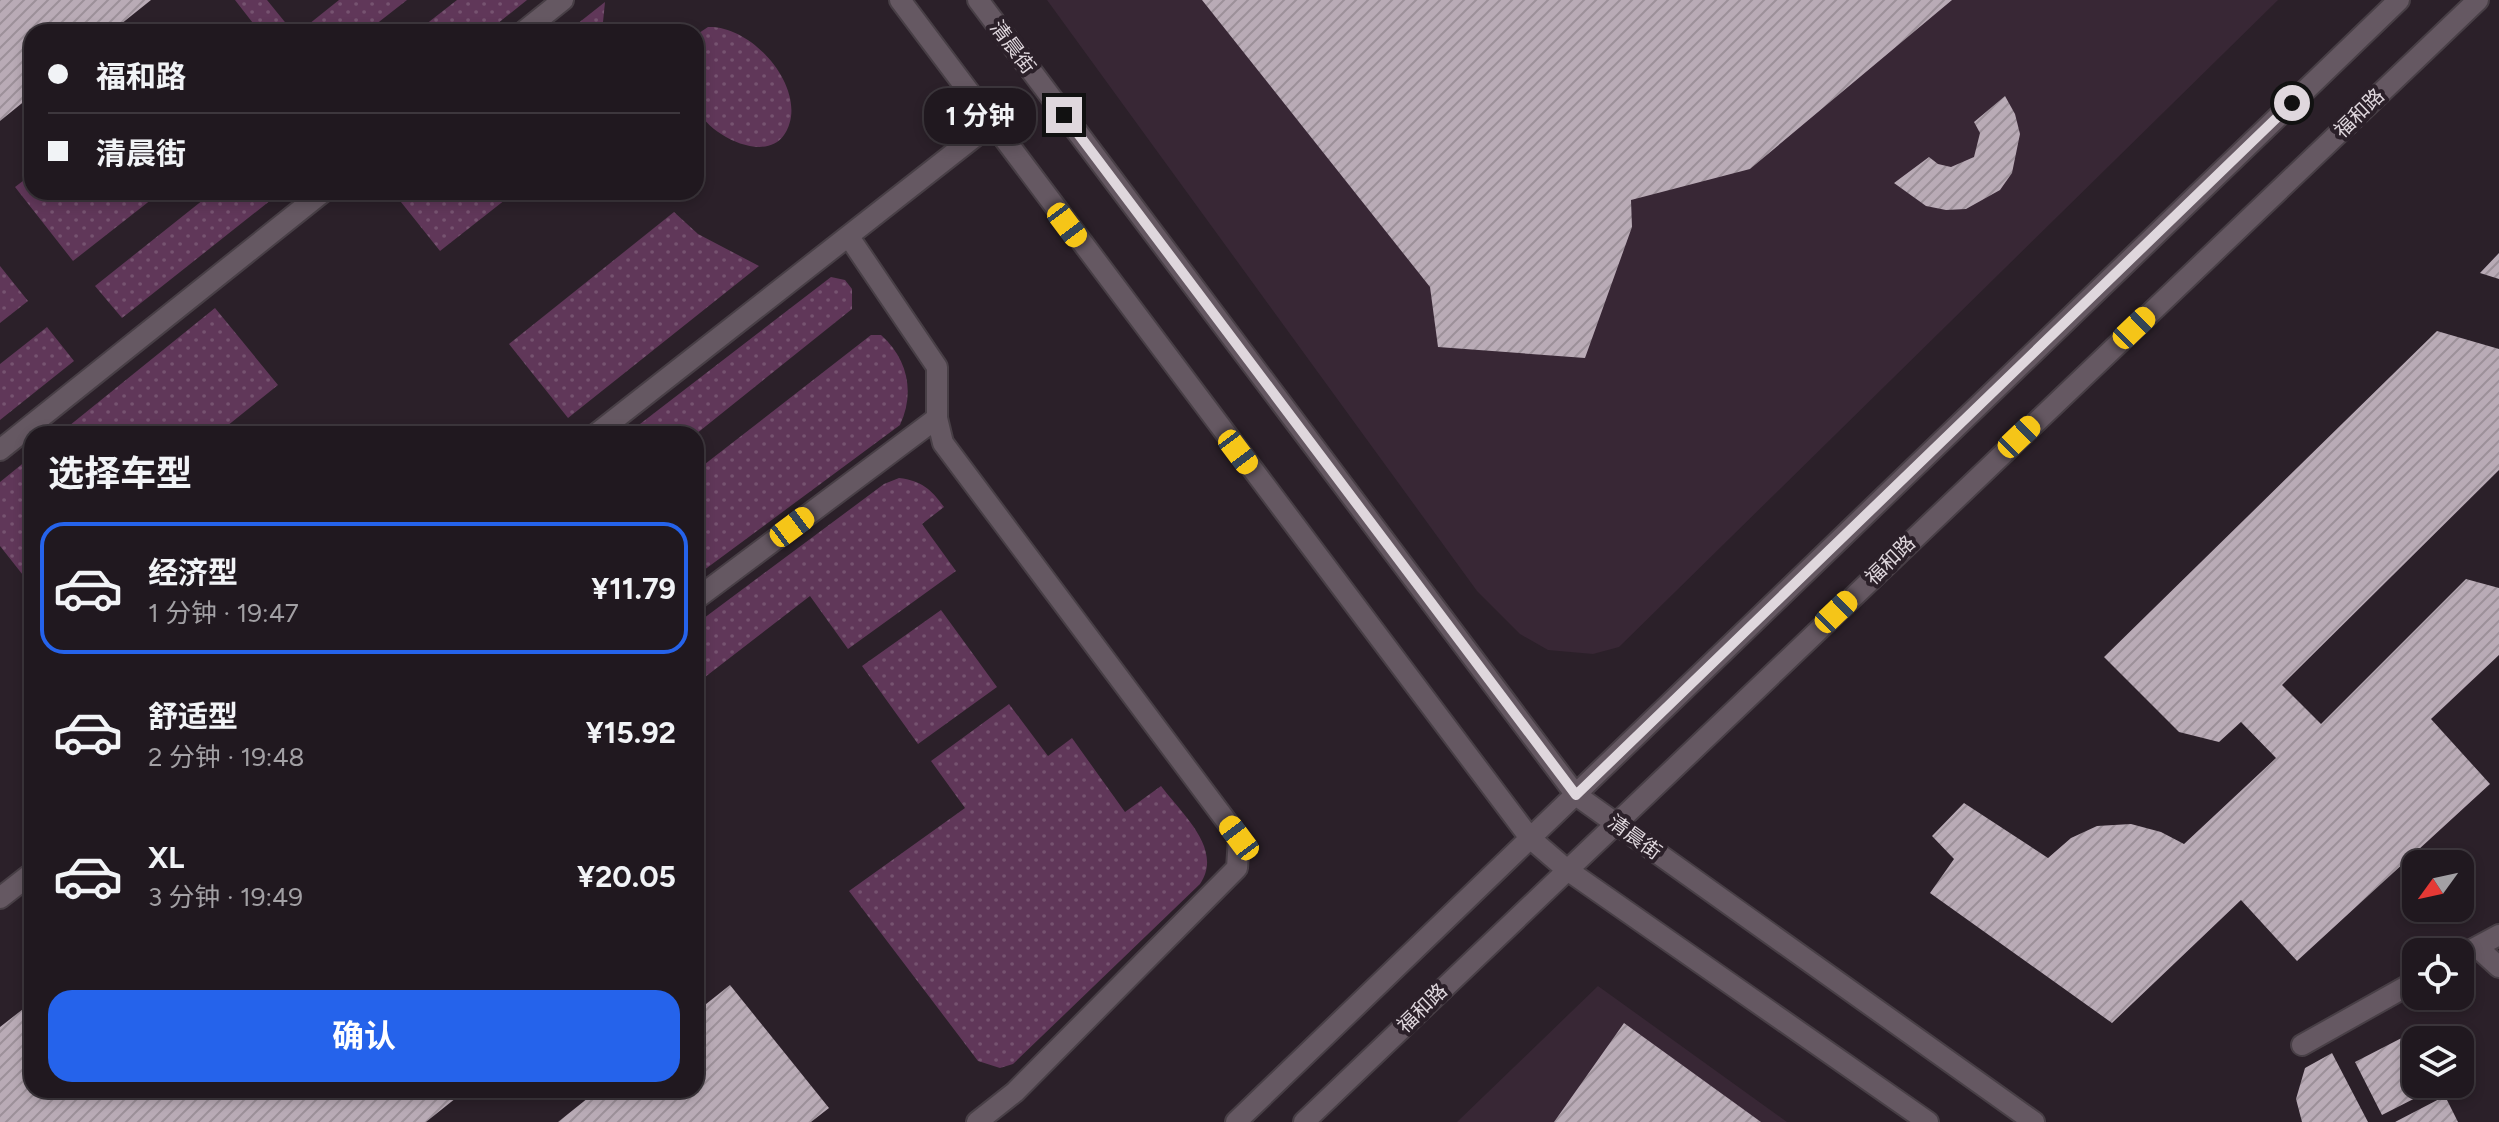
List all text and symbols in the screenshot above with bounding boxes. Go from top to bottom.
street label: 清晨街 [985,16,1041,78]
text: 福和路 [96,58,186,95]
street label: 福和路 [2329,84,2389,142]
route start [2274,85,2310,121]
callout: 1 分钟 [924,87,1036,143]
route end [1046,97,1082,133]
text: 1 分钟 [945,100,1015,132]
text: 清晨街 [96,135,186,172]
car [1043,199,1091,251]
car [2108,303,2160,353]
car [1993,412,2045,462]
car [1214,426,1262,478]
text: 选择车型 [48,452,192,495]
car [766,503,818,551]
street label: 福和路 [1860,531,1920,589]
icon: car [52,552,124,624]
text: 经济型 [148,554,238,591]
text: ¥11.79 [591,570,676,607]
car [1810,587,1862,637]
text: 1 分钟 · 19:47 [148,597,299,629]
icon: car [52,696,124,768]
text: 舒适型 [148,698,238,735]
text: ¥15.92 [586,714,676,751]
text: 2 分钟 · 19:48 [148,741,305,773]
street label: 清晨街 [1604,810,1666,864]
car [1215,812,1263,864]
text: XL [148,839,184,876]
icon: car [52,840,124,912]
north arrow [2402,850,2474,922]
map controls [2402,850,2474,1098]
text: ¥20.05 [577,858,676,895]
text: 3 分钟 · 19:49 [148,881,303,913]
button: locate [2402,938,2474,1010]
street label: 福和路 [1392,979,1452,1037]
button: 确认 [48,990,680,1082]
button: layers [2402,1026,2474,1098]

